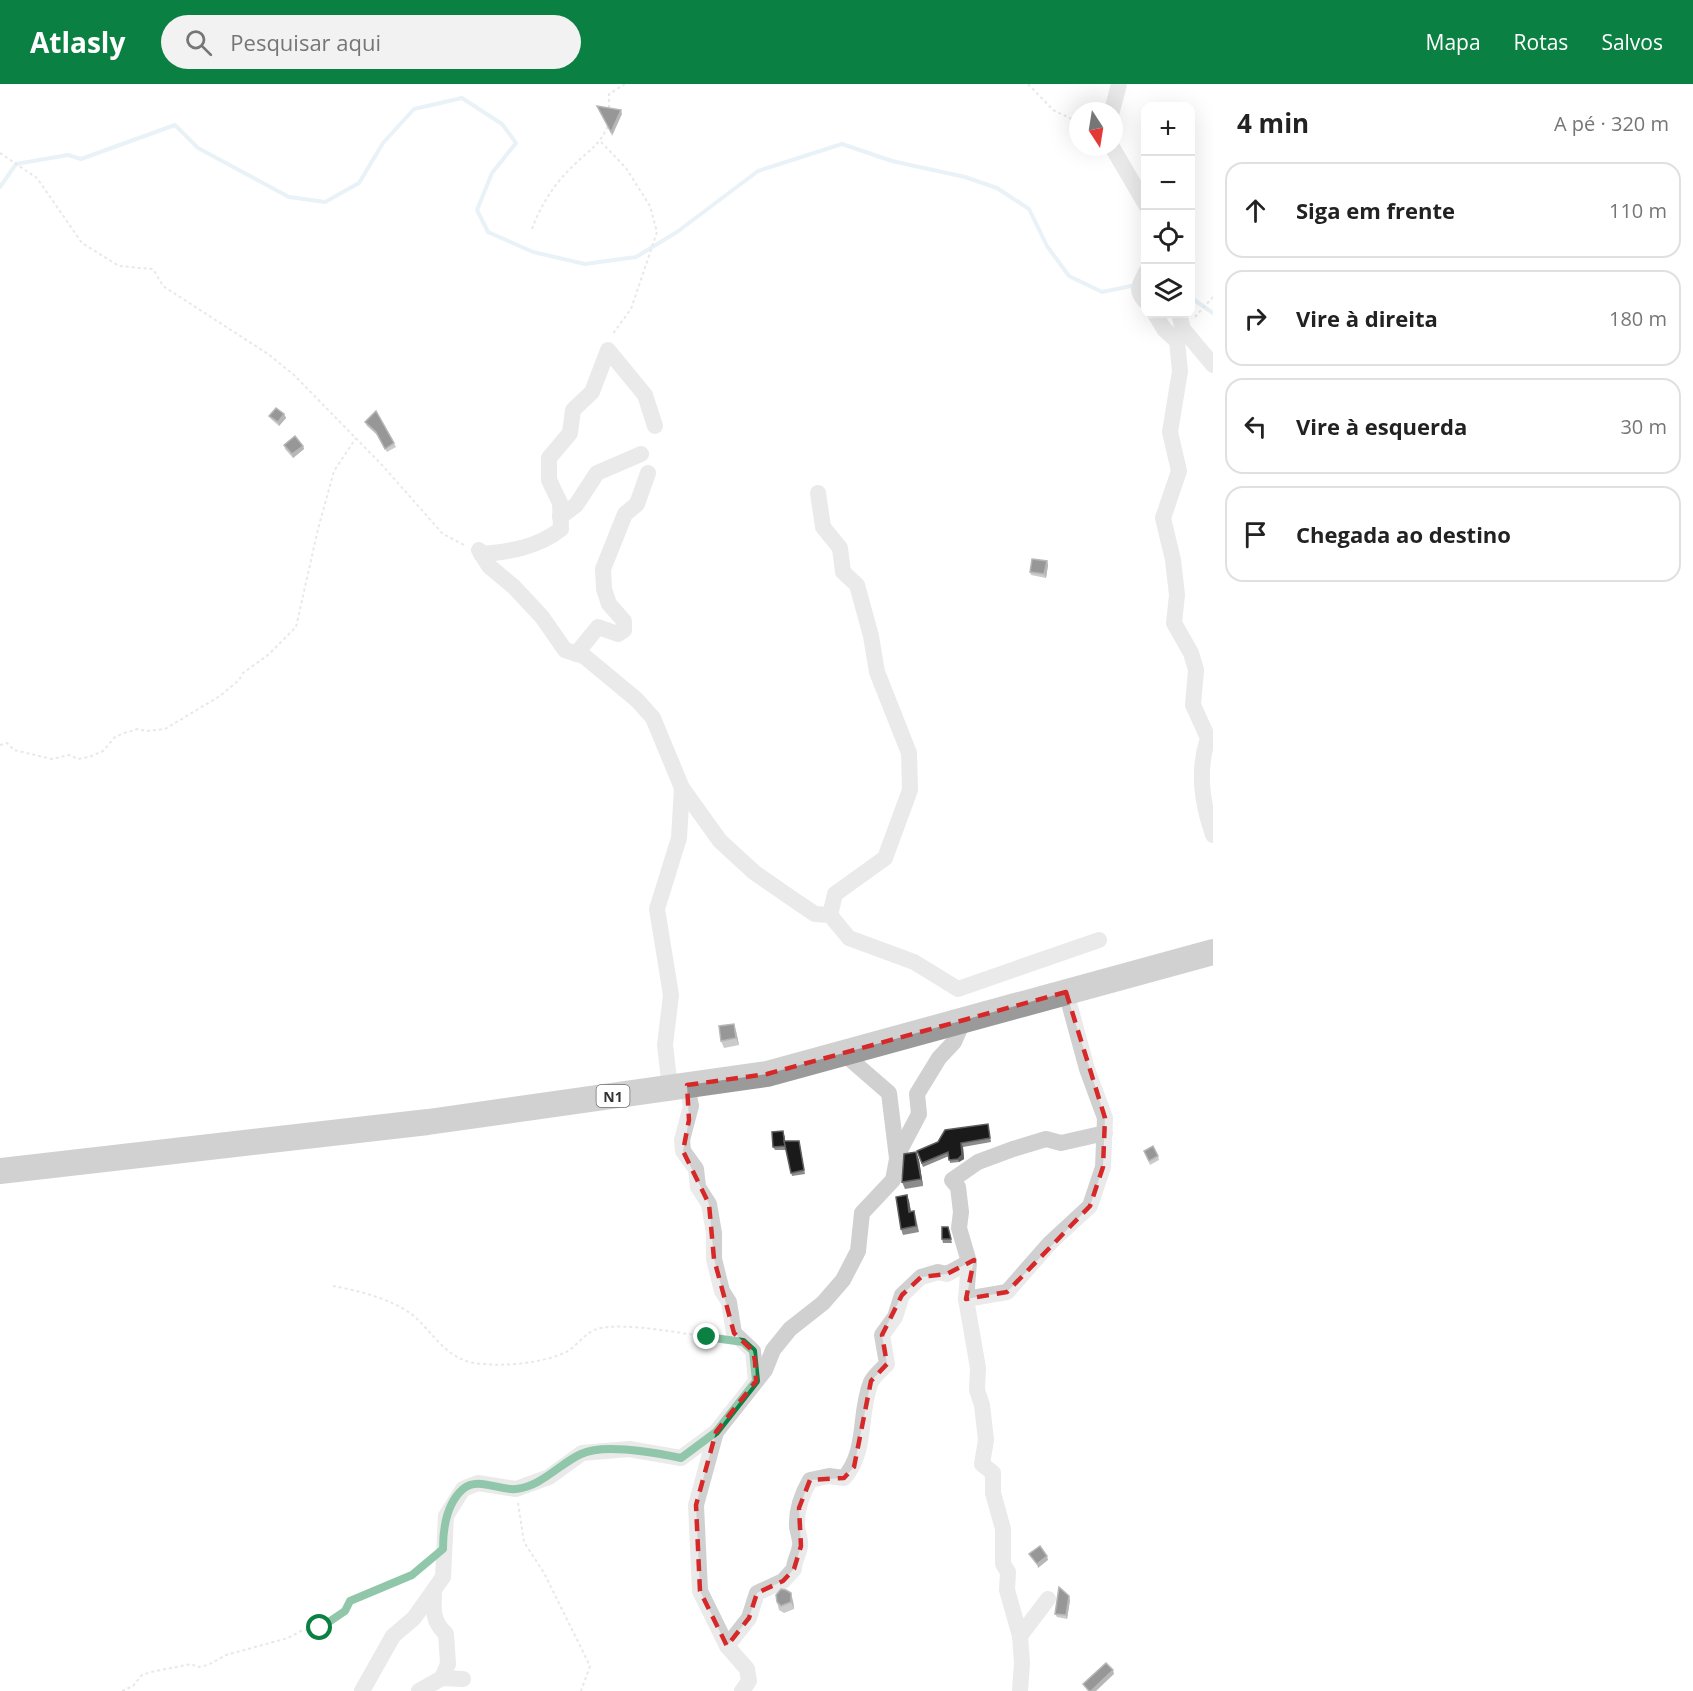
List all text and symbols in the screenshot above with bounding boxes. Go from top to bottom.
search box [161,15,581,69]
text: Atlasly [30,23,125,61]
icon: search [182,26,215,59]
text: Pesquisar aqui [230,27,381,57]
text: Mapa [1426,28,1481,56]
text: Rotas [1514,28,1568,56]
text: Salvos [1601,28,1663,56]
north arrow [1069,102,1123,156]
map controls [1141,102,1195,318]
button: + [1141,102,1195,156]
text: 4 min [1237,105,1309,141]
text: A pé · 320 m [1554,110,1669,137]
button: − [1141,156,1195,210]
icon: ahead [1239,194,1272,227]
text: Siga em frente [1296,195,1455,225]
text: 110 m [1609,197,1667,224]
button: locate [1141,210,1195,264]
button: layers [1141,264,1195,318]
icon: right [1239,302,1272,335]
text: Vire à direita [1296,303,1438,333]
text: 180 m [1609,305,1667,332]
icon: left [1239,410,1272,443]
text: Vire à esquerda [1296,411,1467,441]
text: 30 m [1620,413,1667,440]
icon: arrive [1239,518,1272,551]
text: Chegada ao destino [1296,519,1511,549]
road number: N1 [596,1085,630,1107]
route end [693,1323,719,1349]
route start [306,1614,332,1640]

